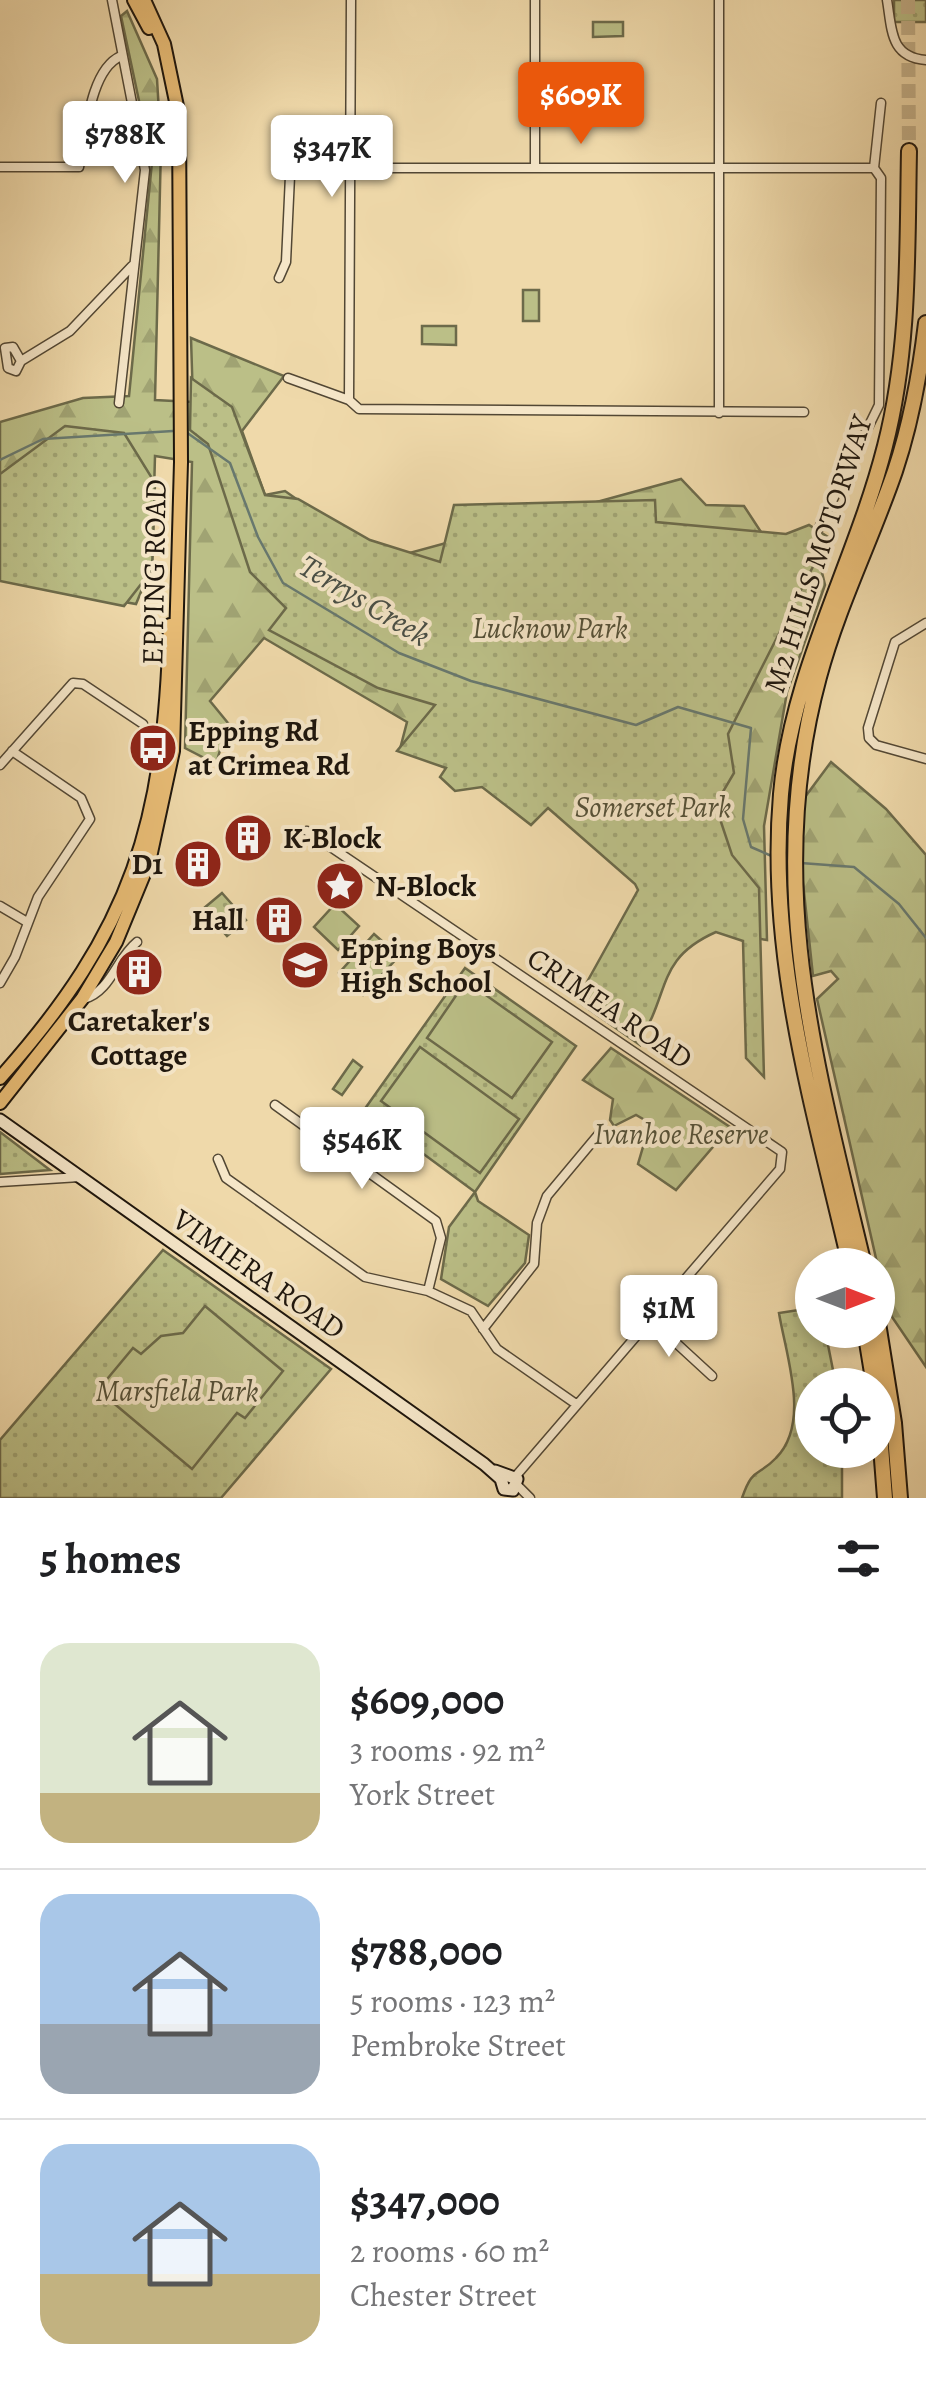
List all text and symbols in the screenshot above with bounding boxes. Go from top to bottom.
pin: $609K [511,62,651,147]
text: $609K [540,72,622,116]
pin: $788K [55,101,195,186]
text: $788K [85,111,165,155]
pin: $347K [262,115,402,200]
text: $347K [293,125,371,169]
street label: M2 HILLS MOTORWAY [754,409,882,698]
street label: EPPING ROAD [132,479,176,665]
water label: Terrys Creek [291,544,439,656]
park label: Lucknow Park [472,608,628,648]
place label: Epping Rd at Crimea Rd [188,711,351,785]
bus stop icon: Epping Rd at Crimea Rd [127,722,179,774]
park label: Somerset Park [575,787,731,827]
building icon: K-Block [222,812,274,864]
place label: K-Block [283,818,382,858]
building icon: D1 [172,838,224,890]
place label: D1 [131,844,163,884]
place icon: N-Block [314,860,366,912]
place label: N-Block [375,866,477,906]
building icon: Hall [253,894,305,946]
place label: Hall [192,900,244,940]
place label: Epping Boys High School [340,928,496,1002]
street label: CRIMEA ROAD [519,938,701,1078]
school or university icon: Epping Boys High School [279,939,331,991]
building icon: Caretaker's Cottage [113,946,165,998]
place label: Caretaker's Cottage [68,1001,210,1075]
pin: $546K [292,1107,432,1192]
park label: Ivanhoe Reserve [593,1114,769,1154]
text: $546K [322,1117,402,1161]
street label: VIMIERA ROAD [164,1199,353,1348]
north arrow [795,1248,895,1348]
map controls [795,1248,895,1468]
pin: $1M [621,1275,717,1360]
text: $1M [642,1285,696,1329]
button: locate [795,1368,895,1468]
park label: Marsfield Park [95,1371,259,1411]
text: 5 homes [40,1530,181,1587]
icon: filters [831,1531,886,1586]
text: $609,000 [350,1671,504,1728]
icon: home [120,1683,240,1803]
text: 3 rooms · 92 m² [350,1728,545,1772]
text: York Street [350,1772,495,1816]
text: $788,000 [350,1922,503,1979]
icon: home [120,1934,240,2054]
text: 5 rooms · 123 m² [350,1979,555,2023]
text: Pembroke Street [350,2023,566,2067]
text: $347,000 [350,2172,500,2229]
icon: home [120,2184,240,2304]
text: 2 rooms · 60 m² [350,2229,549,2273]
text: Chester Street [350,2273,537,2317]

